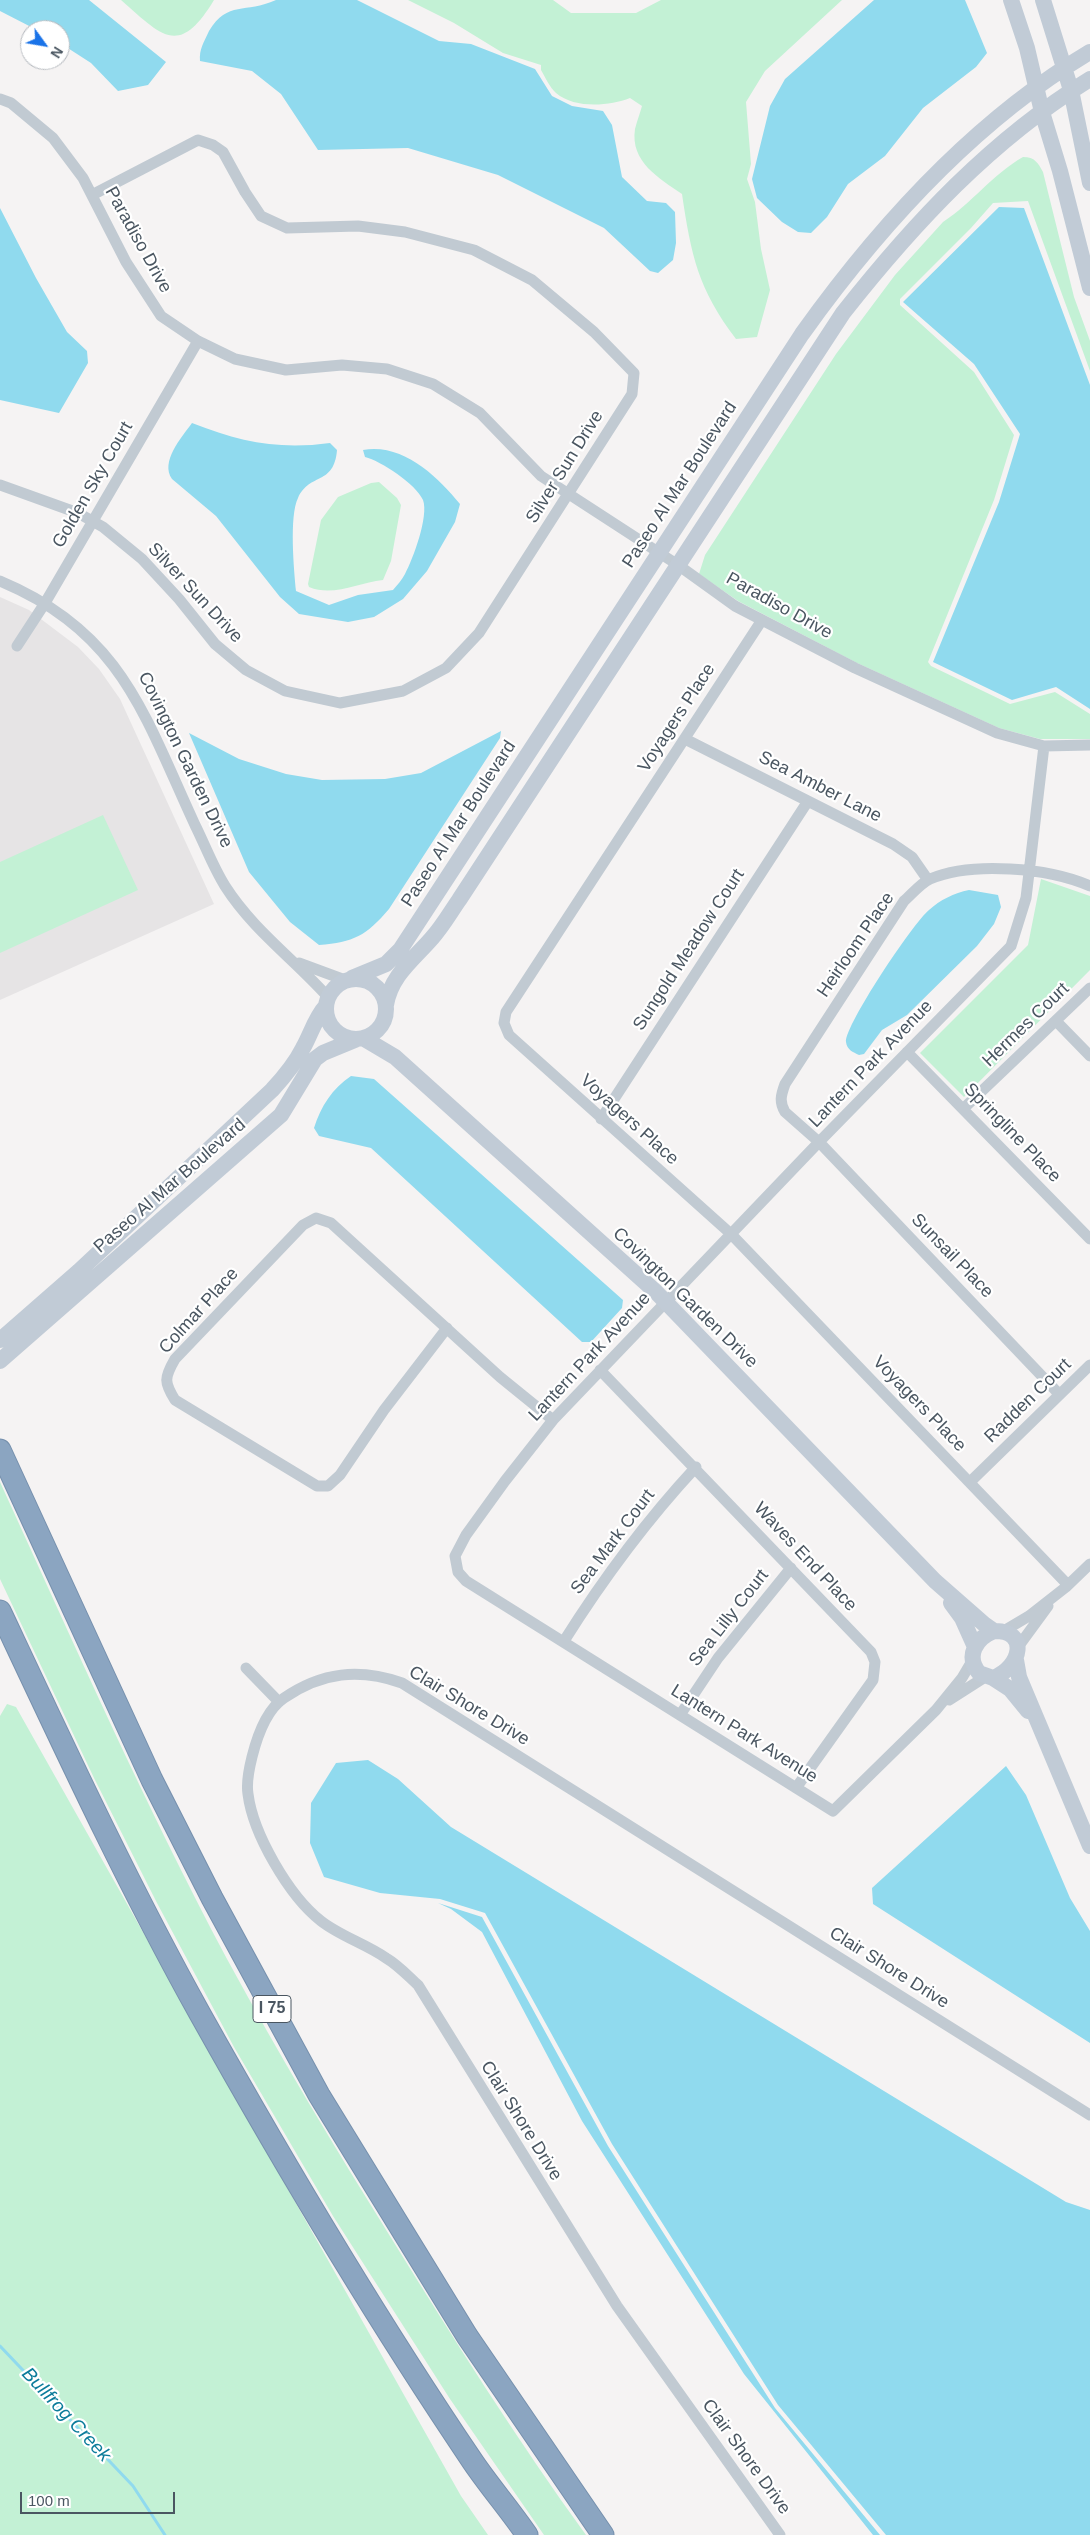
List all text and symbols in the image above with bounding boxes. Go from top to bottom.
north arrow [20,20,70,70]
text: N [47,44,66,61]
street label: Paradiso Drive [100,183,176,297]
street label: Paseo Al Mar Boulevard [618,398,742,572]
street label: Silver Sun Drive [522,407,608,527]
street label: Golden Sky Court [48,418,138,552]
street label: Silver Sun Drive [143,538,247,648]
street label: Paradiso Drive [722,568,836,644]
street label: Voyagers Place [634,660,720,776]
street label: Covington Garden Drive [133,668,237,852]
street label: Paseo Al Mar Boulevard [397,737,521,911]
street label: Sea Amber Lane [755,747,885,827]
street label: Sungold Meadow Court [629,865,749,1035]
street label: Heirloom Place [813,888,899,1002]
street label: Hermes Court [978,978,1074,1072]
street label: Lantern Park Avenue [805,996,937,1132]
street label: Voyagers Place [575,1070,683,1170]
street label: Springline Place [959,1079,1065,1187]
street label: Paseo Al Mar Boulevard [90,1114,250,1258]
street label: Sunsail Place [906,1209,998,1303]
street label: Covington Garden Drive [608,1223,762,1373]
street label: Colmar Place [155,1264,243,1358]
street label: Lantern Park Avenue [525,1288,655,1426]
street label: Voyagers Place [868,1352,970,1456]
street label: Radden Court [980,1354,1076,1448]
street label: Sea Mark Court [566,1485,660,1599]
street label: Waves End Place [749,1498,861,1616]
street label: Sea Lilly Court [684,1565,774,1671]
street label: Clair Shore Drive [405,1661,533,1751]
street label: Lantern Park Avenue [667,1680,821,1788]
street label: Clair Shore Drive [825,1923,953,2013]
road number: I 75 [253,1996,291,2022]
street label: Clair Shore Drive [476,2057,566,2185]
water label: Bullfrog Creek [17,2363,115,2467]
street label: Clair Shore Drive [697,2395,795,2519]
scale bar [22,2482,178,2514]
text: 100 m [28,2492,70,2509]

